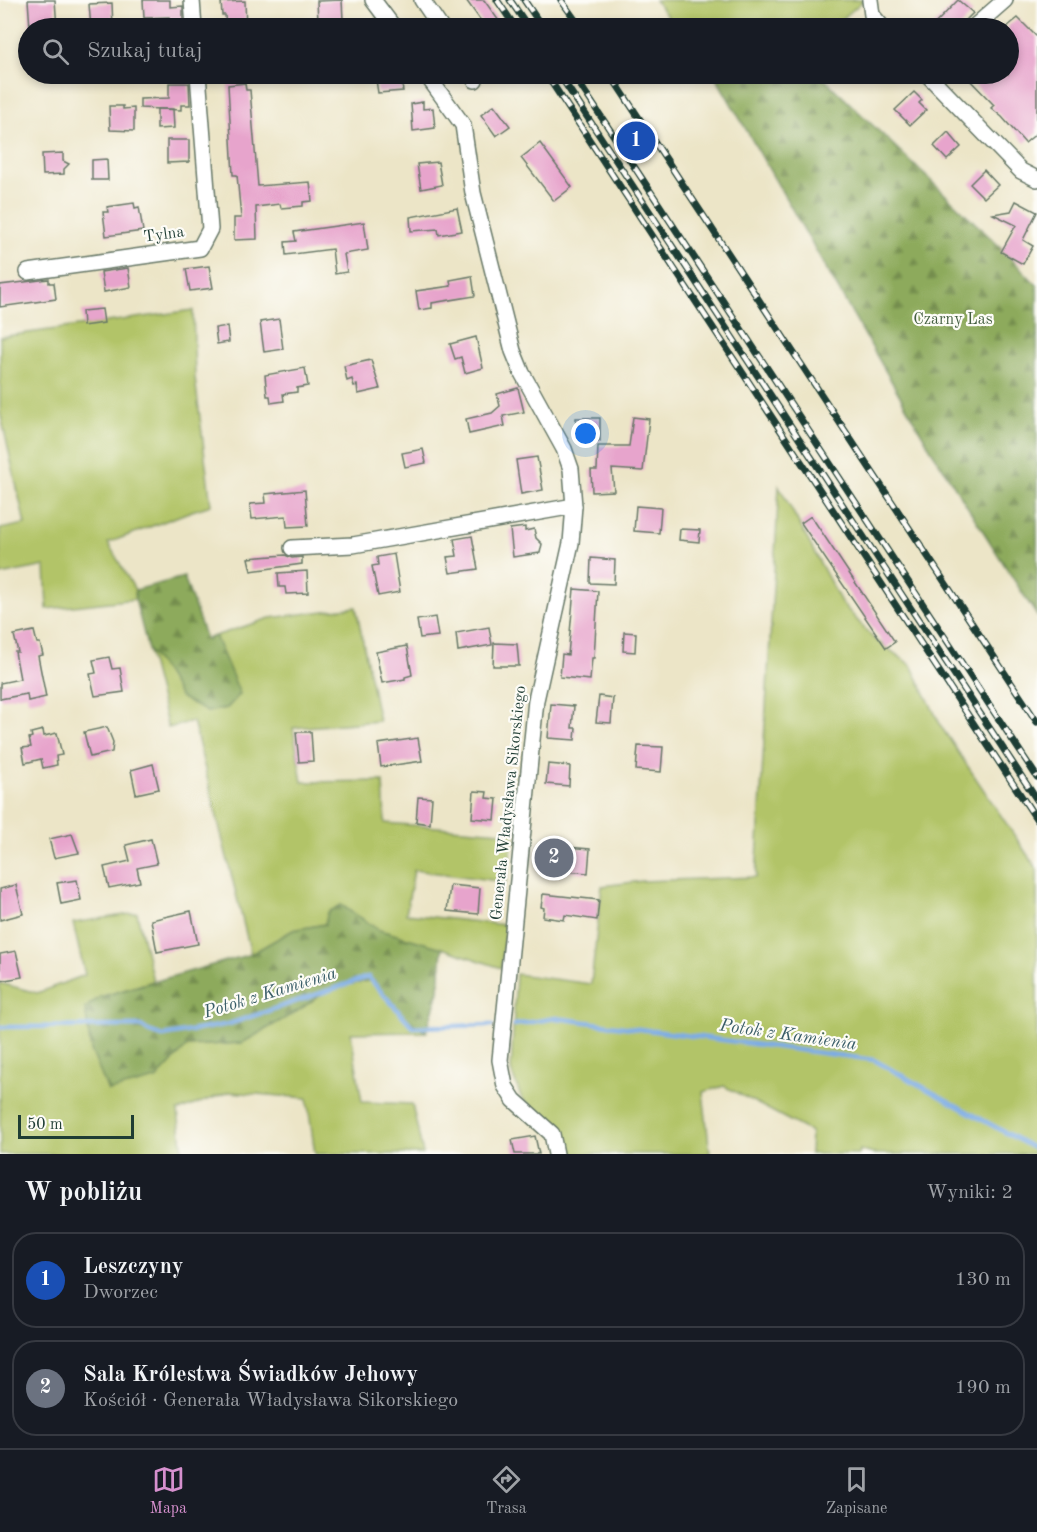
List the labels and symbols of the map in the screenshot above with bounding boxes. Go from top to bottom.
pin: 1 [616,118,656,164]
street label: Tylna [143,224,185,246]
park label: Czarny Las [913,312,993,328]
your location [571,419,600,448]
street label: Generała Władysława Sikorskiego [489,685,529,921]
pin: 2 [534,836,574,880]
water label: Potok z Kamienia [200,964,339,1022]
water label: Potok z Kamienia [717,1016,858,1054]
scale bar [18,1112,134,1140]

